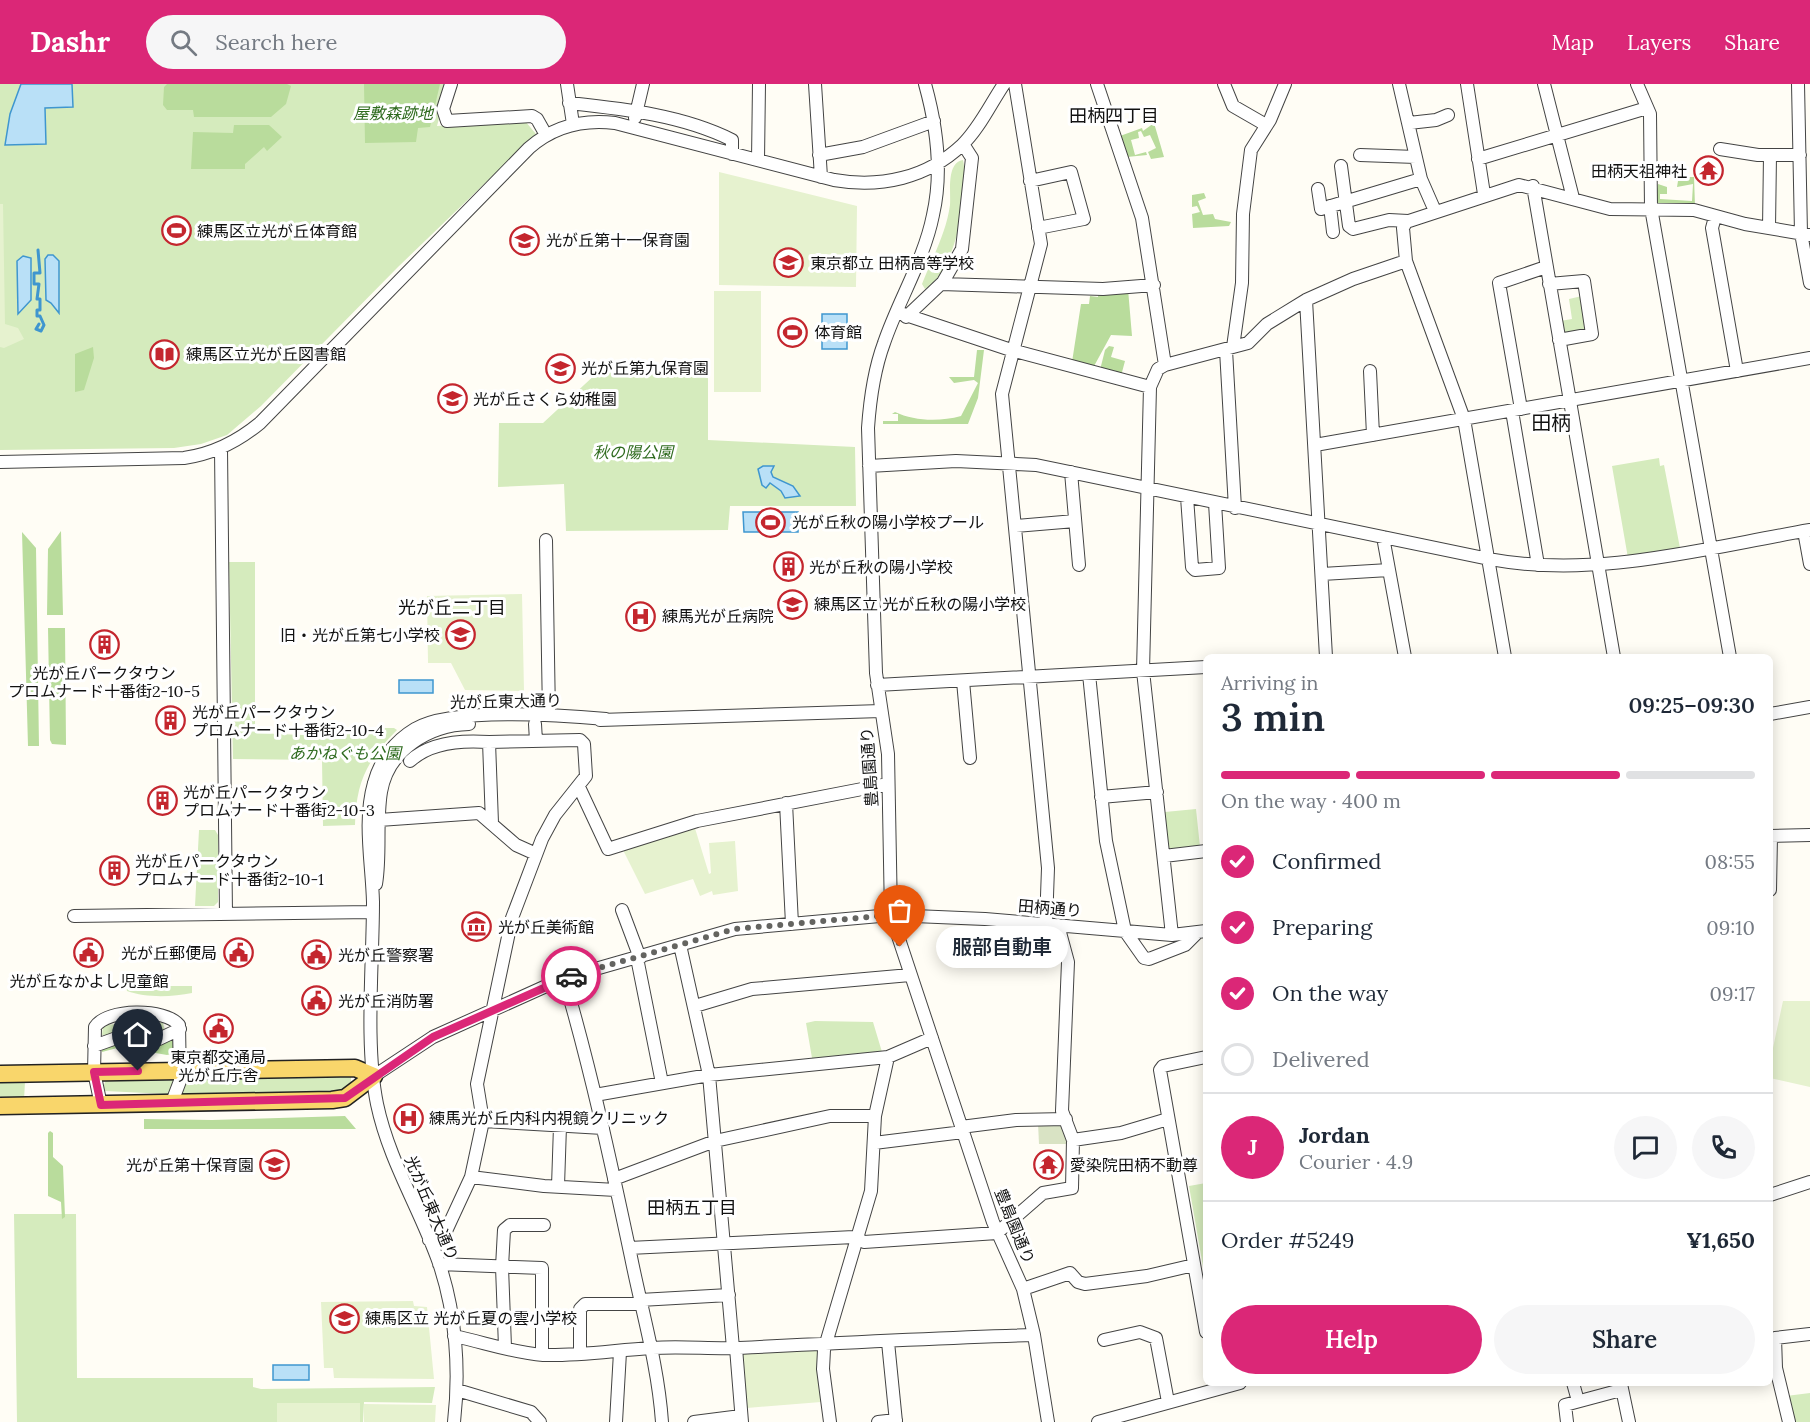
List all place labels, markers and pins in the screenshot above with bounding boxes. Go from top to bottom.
temple icon: 田柄天祖神社 [1692,155,1724,187]
place label: 田柄天祖神社 [1591,161,1687,181]
sports icon: 練馬区立光が丘体育館 [160,215,192,247]
place label: 練馬区立光が丘体育館 [197,221,357,241]
school or university icon: 光が丘第十一保育園 [509,224,541,256]
place label: 光が丘第十一保育園 [546,230,690,250]
school or university icon: 東京都立 田柄高等学校 [773,247,805,279]
place label: 東京都立 田柄高等学校 [810,253,974,273]
sports icon: 体育館 [777,316,809,348]
place label: 体育館 [814,322,862,342]
library icon: 練馬区立光が丘図書館 [149,338,181,370]
place label: 練馬区立光が丘図書館 [186,344,346,364]
school or university icon: 光が丘第九保育園 [544,352,576,384]
place label: 光が丘第九保育園 [581,358,709,378]
school or university icon: 光が丘さくら幼稚園 [436,383,468,415]
place label: 光が丘さくら幼稚園 [473,389,617,409]
sports icon: 光が丘秋の陽小学校プール [755,506,787,538]
place label: 光が丘秋の陽小学校プール [792,512,984,532]
building icon: 光が丘秋の陽小学校 [772,551,804,583]
place label: 光が丘秋の陽小学校 [809,557,953,577]
school or university icon: 練馬区立 光が丘秋の陽小学校 [777,588,809,620]
place label: 練馬区立 光が丘秋の陽小学校 [814,594,1026,614]
hospital icon: 練馬光が丘病院 [625,600,657,632]
place label: 練馬光が丘病院 [662,606,774,626]
school or university icon: 旧・光が丘第七小学校 [445,619,477,651]
place label: 旧・光が丘第七小学校 [280,625,440,645]
building icon: 光が丘パークタウン プロムナード十番街2-10-5 [88,629,120,661]
place label: 光が丘パークタウン プロムナード十番街2-10-5 [8,663,200,701]
place label: 光が丘パークタウン プロムナード十番街2-10-4 [192,702,384,740]
building icon: 光が丘パークタウン プロムナード十番街2-10-4 [155,705,187,737]
place label: 光が丘パークタウン プロムナード十番街2-10-3 [183,782,375,820]
building icon: 光が丘パークタウン プロムナード十番街2-10-3 [146,785,178,817]
place label: 光が丘パークタウン プロムナード十番街2-10-1 [135,851,324,889]
building icon: 光が丘パークタウン プロムナード十番街2-10-1 [98,854,130,886]
pin [874,885,925,947]
museum icon: 光が丘美術館 [461,911,493,943]
place label: 光が丘美術館 [498,917,594,937]
callout: 服部自動車 [936,926,1068,968]
public building icon: 光が丘なかよし児童館 [73,937,105,969]
public building icon: 光が丘郵便局 [222,937,254,969]
public building icon: 光が丘警察署 [301,939,333,971]
place label: 光が丘郵便局 [121,943,217,963]
place label: 光が丘警察署 [338,945,434,965]
place label: 光が丘なかよし児童館 [9,971,169,991]
public building icon: 光が丘消防署 [301,985,333,1017]
place label: 光が丘消防署 [338,991,434,1011]
pin [112,1009,163,1071]
public building icon: 東京都交通局 光が丘庁舎 [202,1013,234,1045]
place label: 東京都交通局 光が丘庁舎 [170,1047,266,1085]
hospital icon: 練馬光が丘内科内視鏡クリニック [392,1102,424,1134]
place label: 練馬光が丘内科内視鏡クリニック [429,1108,669,1128]
school or university icon: 光が丘第十保育園 [259,1149,291,1181]
temple icon: 愛染院田柄不動尊 [1033,1149,1065,1181]
place label: 光が丘第十保育園 [126,1155,254,1175]
place label: 愛染院田柄不動尊 [1070,1155,1198,1175]
school or university icon: 練馬区立 光が丘夏の雲小学校 [328,1302,360,1334]
place label: 練馬区立 光が丘夏の雲小学校 [365,1308,577,1328]

